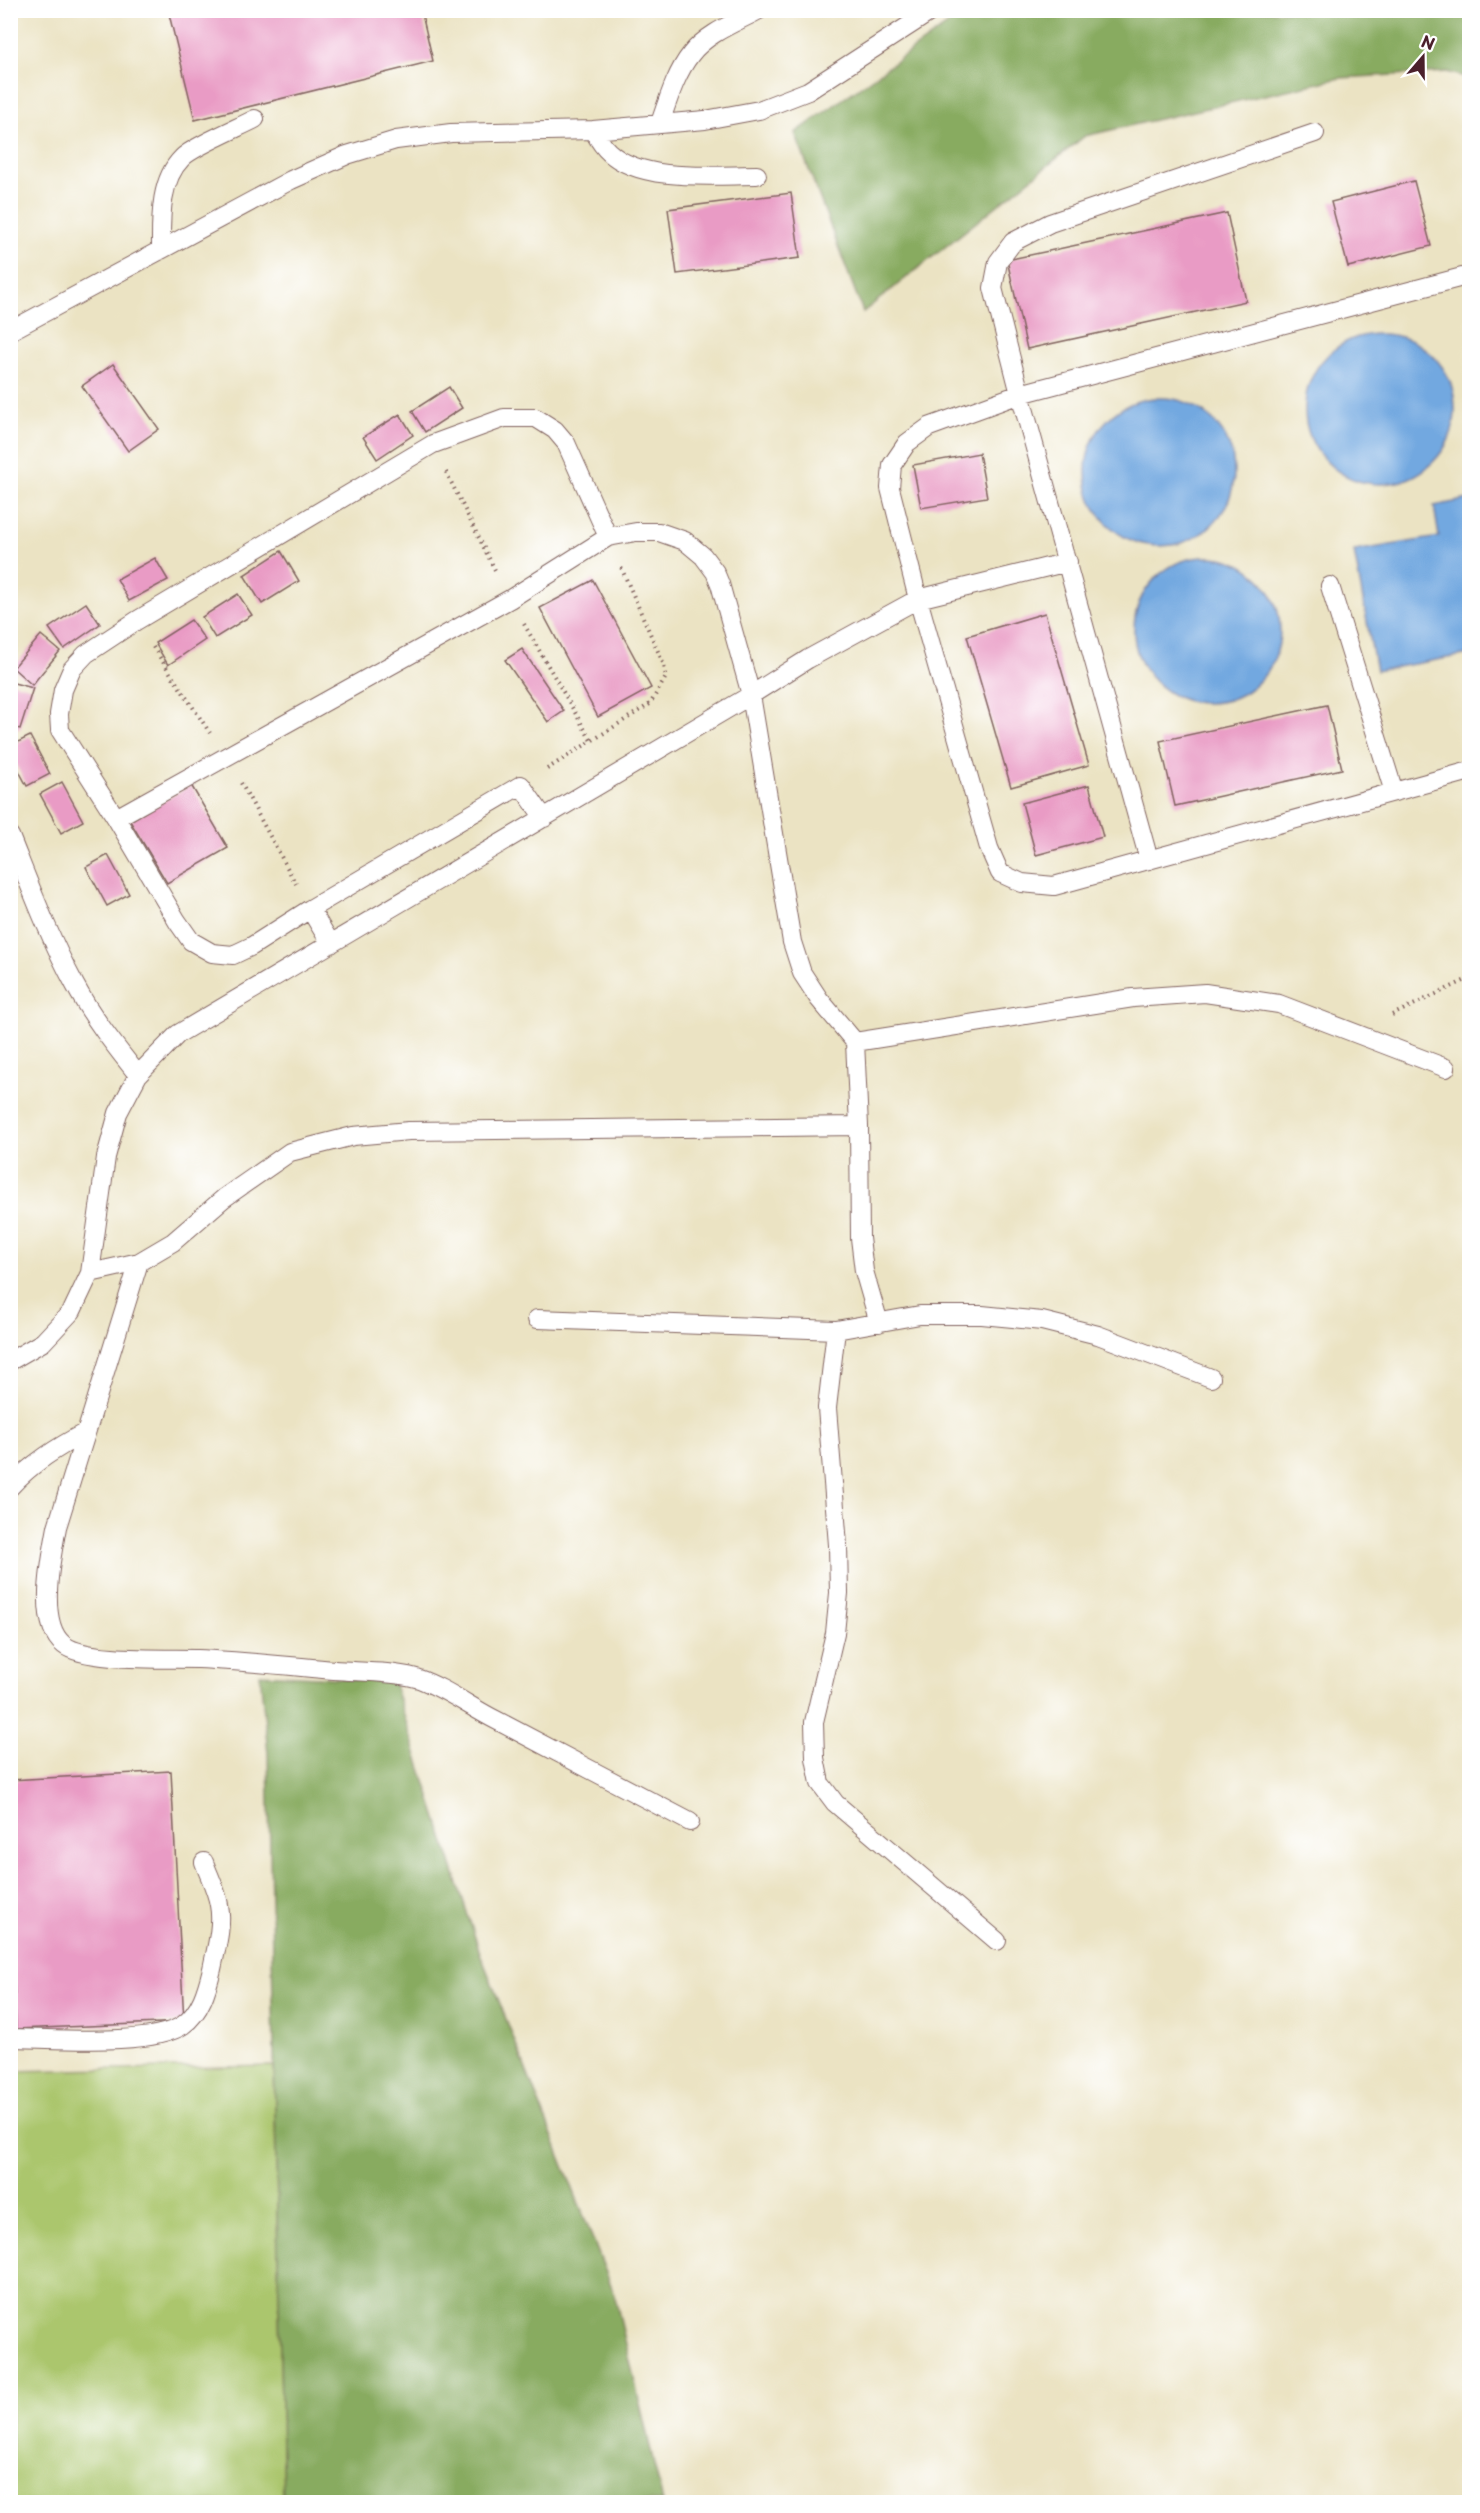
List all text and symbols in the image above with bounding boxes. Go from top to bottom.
north arrow [1393,27,1453,87]
text: N [1418,29,1439,55]

